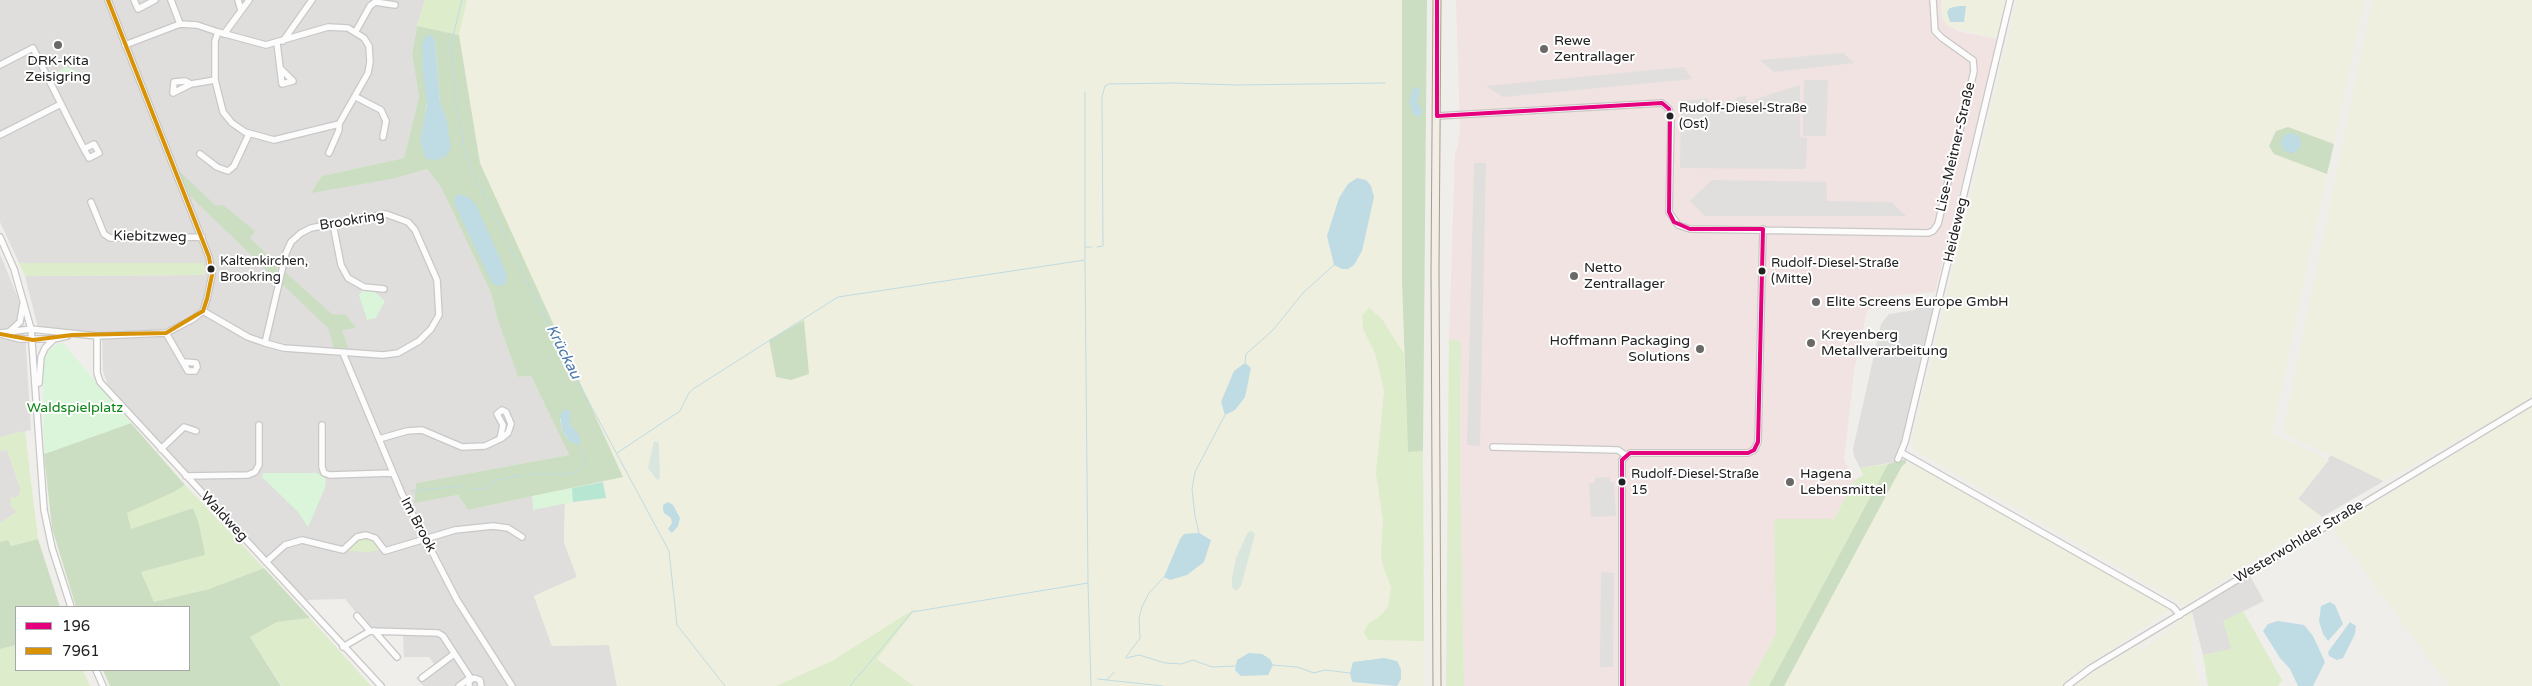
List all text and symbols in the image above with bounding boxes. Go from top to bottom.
place label: Rewe Zentrallager [1554,33,1635,65]
marker: DRK-Kita Zeisigring [52,39,64,51]
marker: Rewe Zentrallager [1538,43,1550,55]
place label: DRK-Kita Zeisigring [25,53,91,85]
street label: Lise-Meitner-Straße [1933,81,1979,213]
place label: Rudolf-Diesel-Straße (Ost) [1679,101,1807,132]
marker: Rudolf-Diesel-Straße (Ost) [1665,111,1675,121]
street label: Heideweg [1940,196,1972,264]
street label: Brookring [318,208,386,234]
street label: Kiebitzweg [113,228,187,246]
place label: Kaltenkirchen, Brookring [220,254,308,285]
place label: Rudolf-Diesel-Straße (Mitte) [1771,256,1899,287]
place label: Netto Zentrallager [1584,260,1665,292]
marker: Kaltenkirchen, Brookring [206,264,216,274]
marker: Rudolf-Diesel-Straße (Mitte) [1757,266,1767,276]
marker: Netto Zentrallager [1568,270,1580,282]
place label: Elite Screens Europe GmbH [1826,294,2009,310]
marker: Elite Screens Europe GmbH [1810,296,1822,308]
water label: Krückau [542,322,584,382]
place label: Kreyenberg Metallverarbeitung [1821,327,1948,360]
place label: Hoffmann Packaging Solutions [1550,333,1690,366]
marker: Kreyenberg Metallverarbeitung [1805,337,1817,349]
marker: Hoffmann Packaging Solutions [1694,343,1706,355]
park label: Waldspielplatz [27,400,123,416]
place label: Hagena Lebensmittel [1800,466,1886,498]
place label: Rudolf-Diesel-Straße 15 [1631,467,1759,498]
marker: Hagena Lebensmittel [1784,476,1796,488]
marker: Rudolf-Diesel-Straße 15 [1617,477,1627,487]
street label: Waldweg [197,489,251,545]
street label: Im Brook [397,495,439,555]
street label: Westerwohlder Straße [2232,497,2366,587]
legend [15,606,190,671]
text: 196 [62,617,90,635]
text: 7961 [62,642,100,660]

